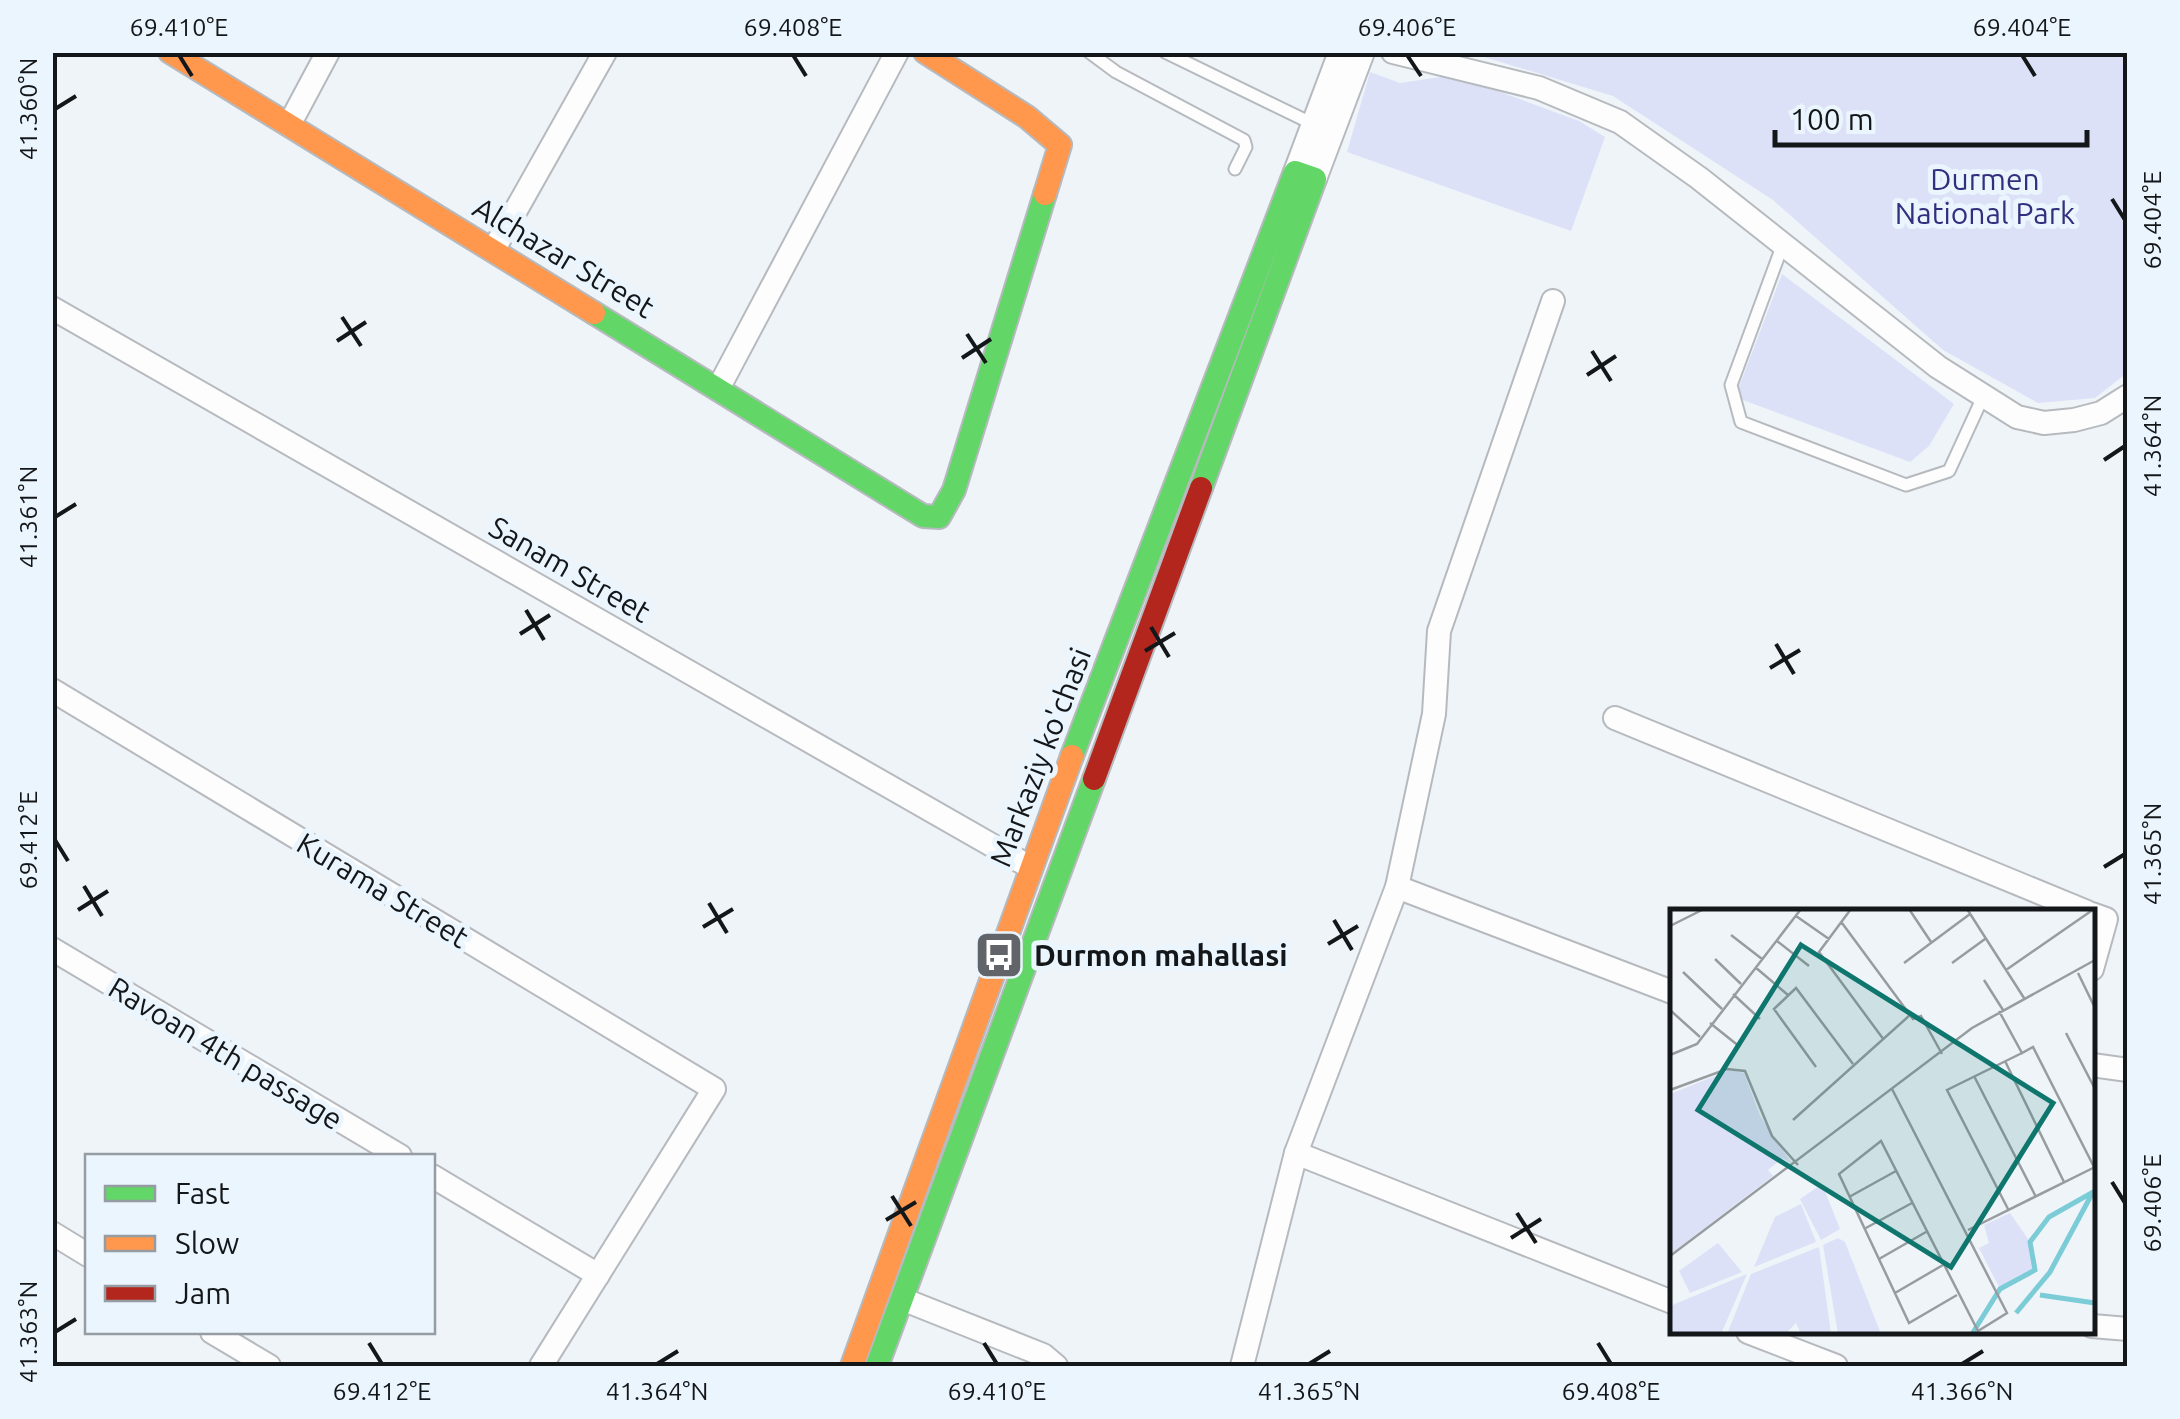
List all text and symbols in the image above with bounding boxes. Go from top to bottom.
text: 69.410°E [130,13,228,41]
text: 69.408°E [744,13,842,41]
text: 69.406°E [1358,13,1456,41]
text: 69.404°E [1973,13,2071,41]
text: 41.360°N [14,58,42,160]
scale bar [1775,85,2088,147]
text: 100 m [1790,102,1874,136]
park label: Durmen National Park [1895,162,2075,230]
text: 69.404°E [2138,171,2166,269]
street label: Alchazar Street [467,190,661,324]
text: 41.364°N [2138,395,2166,497]
text: 41.361°N [14,466,42,568]
street label: Sanam Street [483,509,657,629]
street label: Markaziy ko'chasi [983,643,1097,871]
text: 69.412°E [14,791,42,889]
text: 41.365°N [2138,803,2166,905]
street label: Kurama Street [291,825,475,955]
inset map [1670,909,2095,1334]
bus stop icon: Durmon mahallasi [973,929,1025,981]
place label: Durmon mahallasi [1034,938,1288,972]
street label: Ravoan 4th passage [103,970,349,1136]
legend [85,1154,435,1334]
text: 69.406°E [2138,1154,2166,1252]
text: Fast [175,1176,230,1210]
text: Slow [175,1226,239,1260]
text: Jam [175,1276,231,1310]
text: 41.363°N [14,1281,42,1383]
text: 69.412°E [333,1377,431,1405]
text: 41.364°N [606,1377,708,1405]
text: 69.410°E [948,1377,1046,1405]
text: 41.365°N [1258,1377,1360,1405]
text: 69.408°E [1562,1377,1660,1405]
text: 41.366°N [1911,1377,2013,1405]

